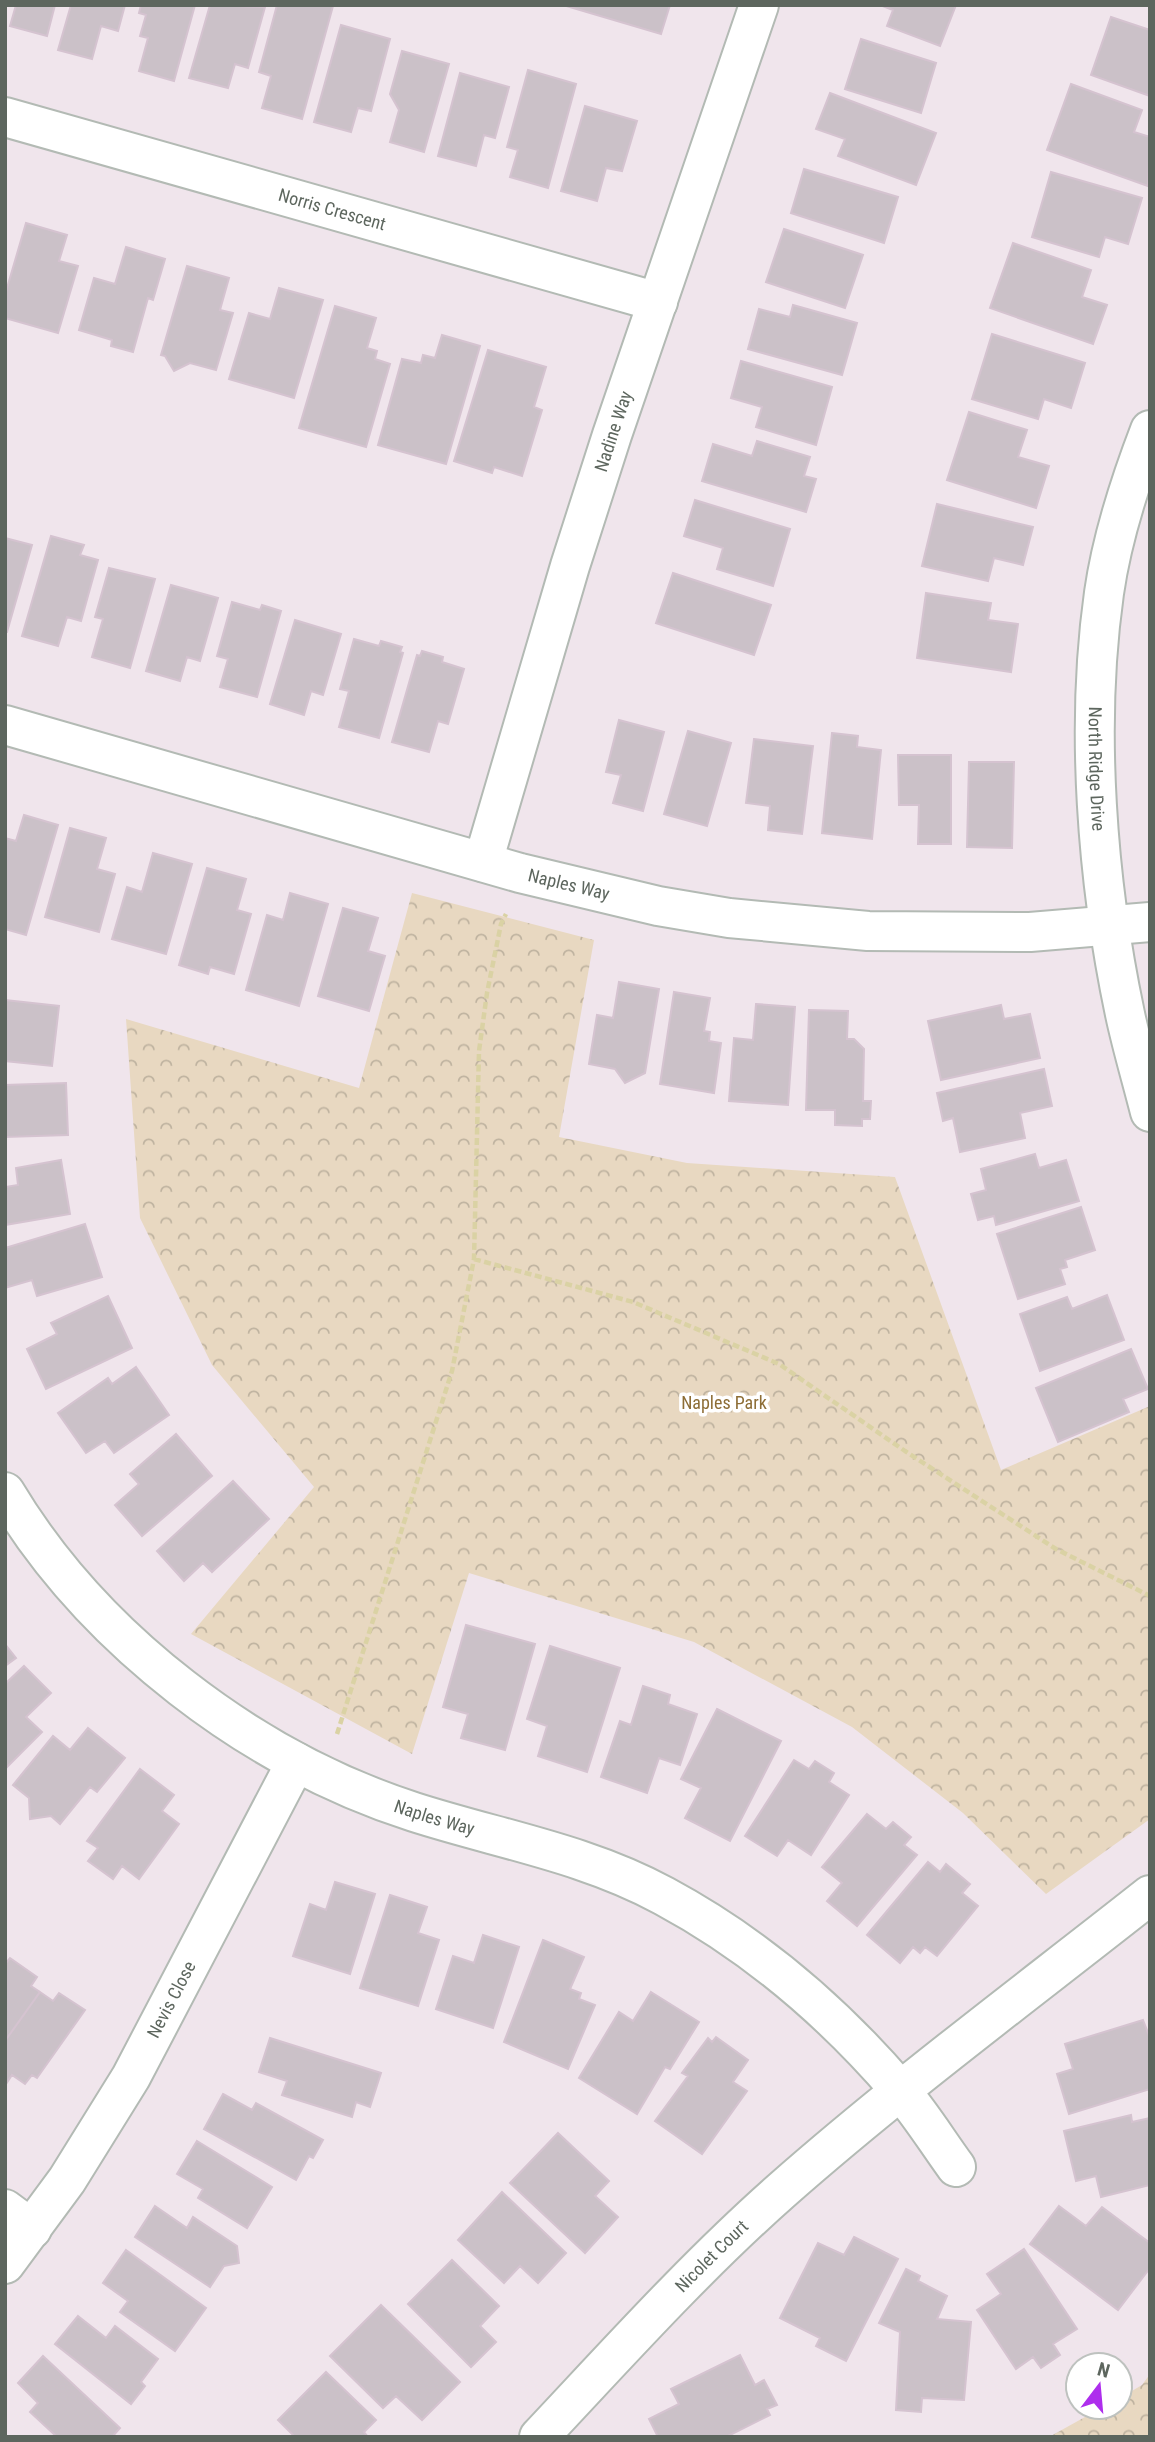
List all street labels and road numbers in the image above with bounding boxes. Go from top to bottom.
street label: Norris Crescent [276,184,388,234]
street label: Nadine Way [590,388,636,474]
street label: North Ridge Drive [1085,706,1110,832]
street label: Naples Way [526,864,612,904]
street label: Naples Way [391,1795,478,1839]
street label: Nevis Close [142,1957,200,2041]
street label: Nicolet Court [671,2215,752,2296]

